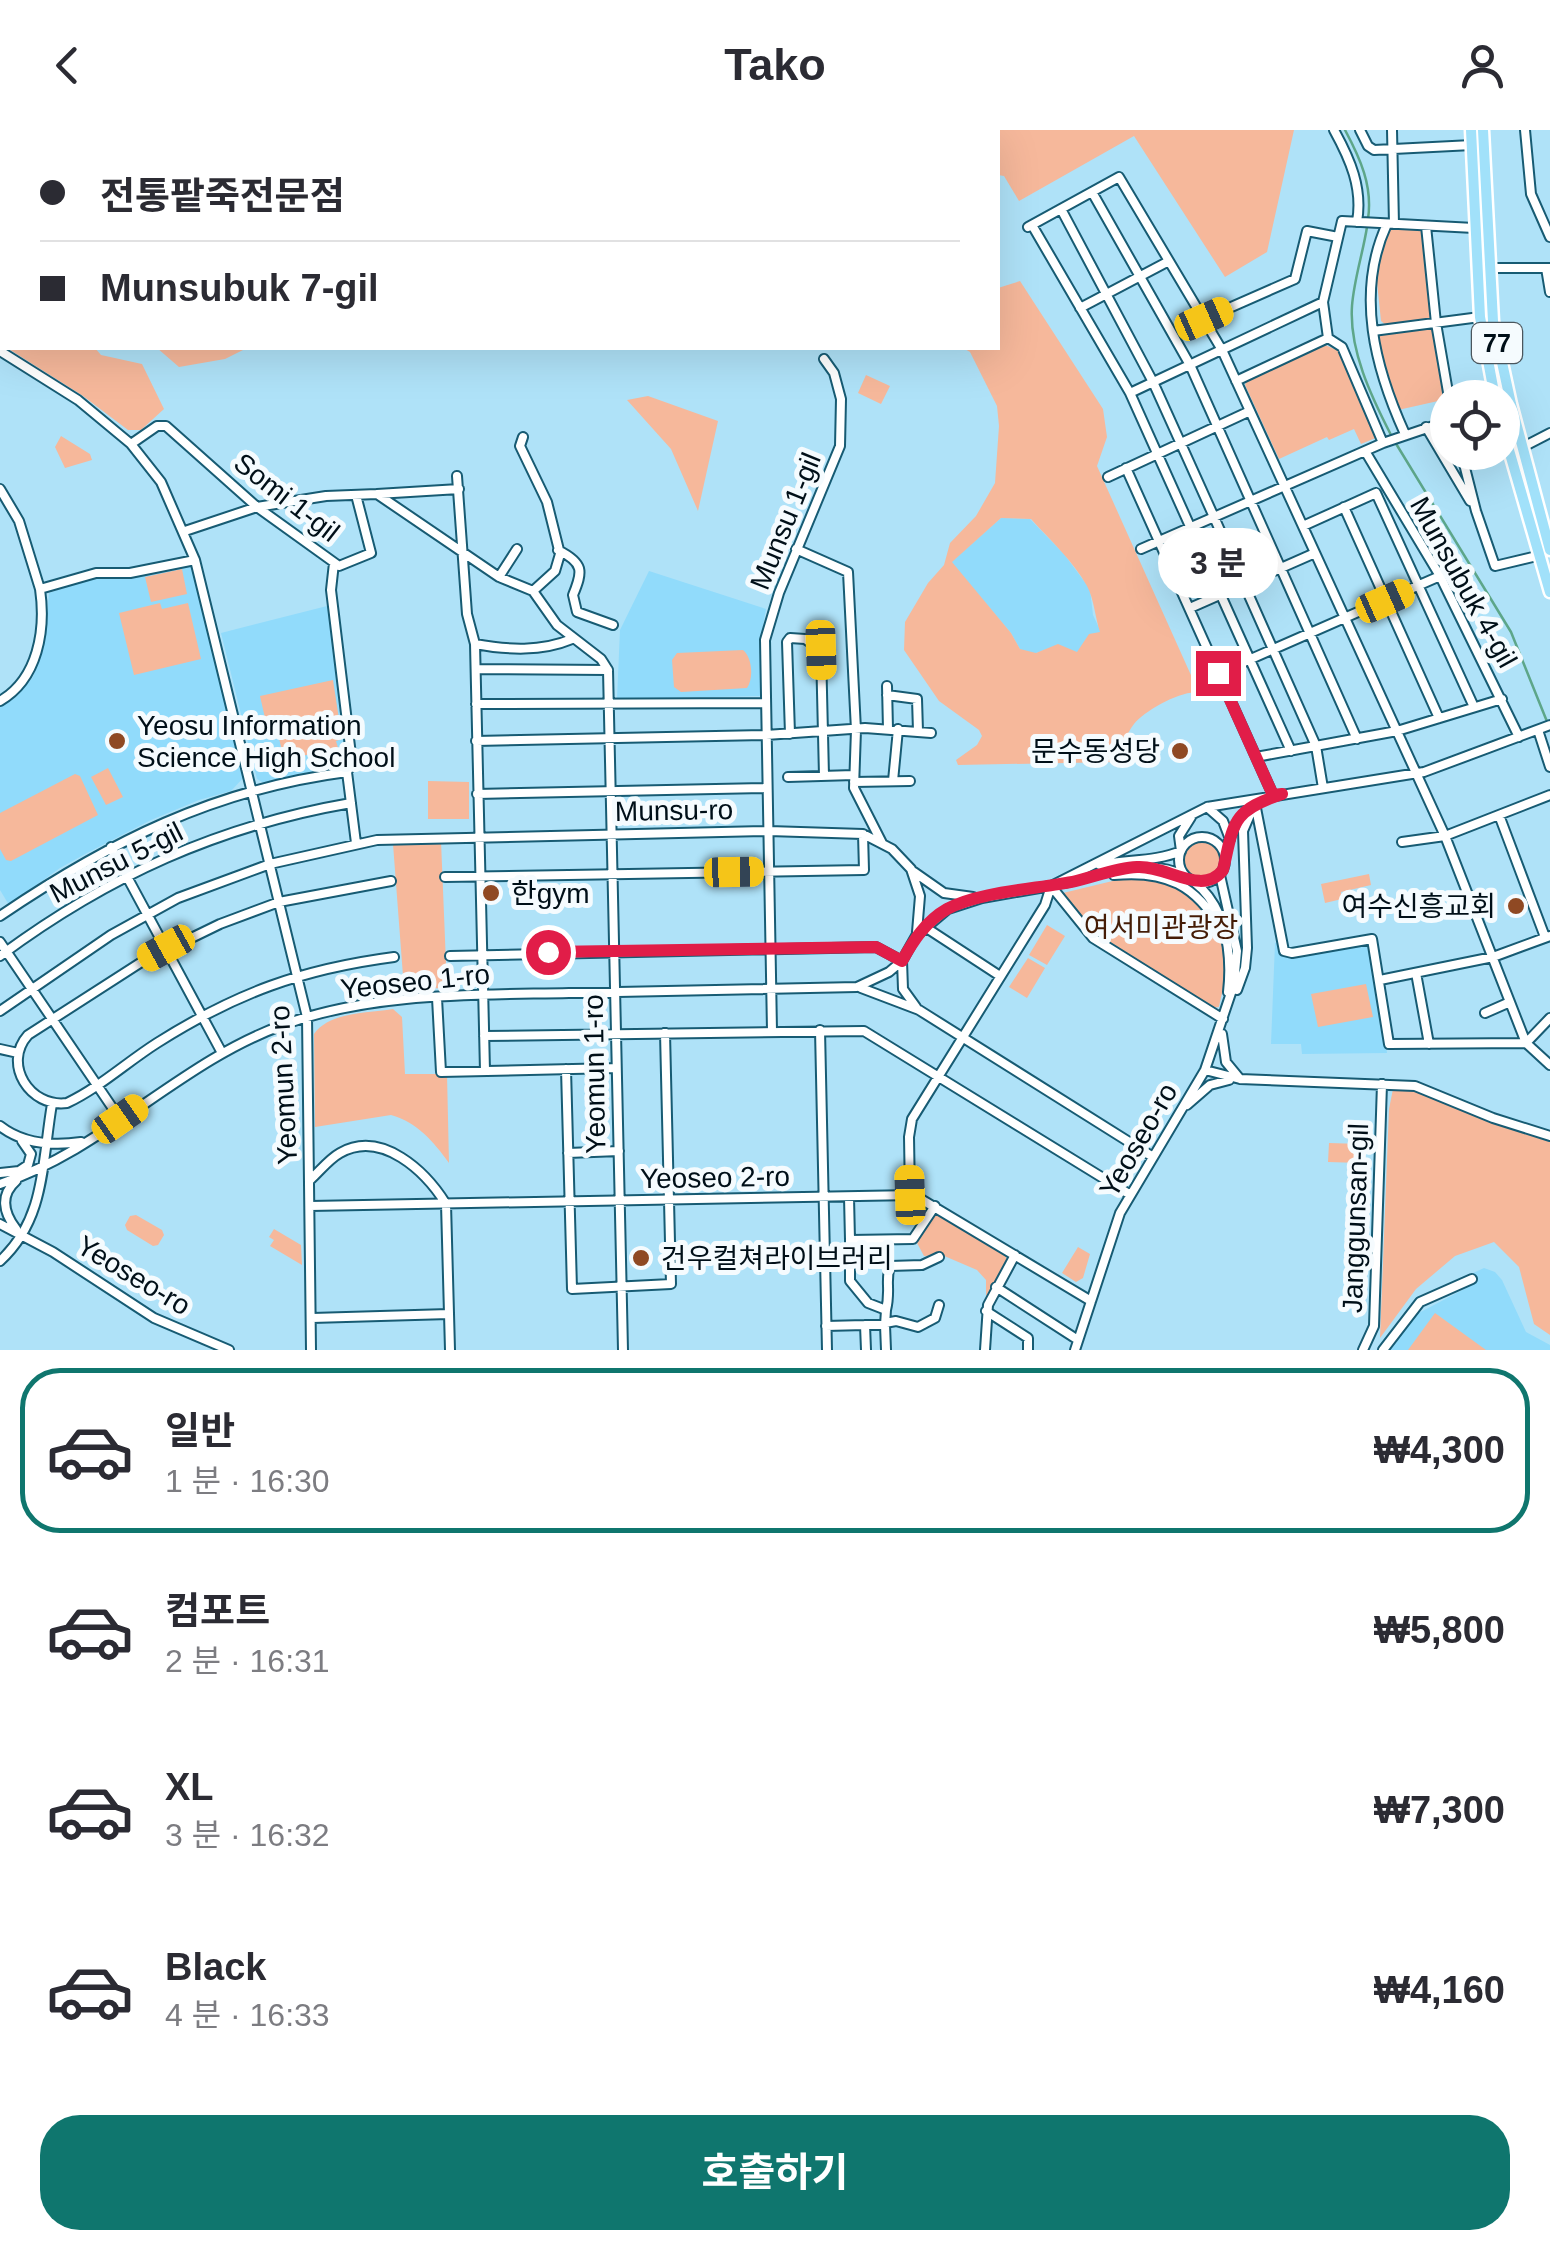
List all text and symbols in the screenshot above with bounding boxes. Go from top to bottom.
icon: back [40,38,95,93]
icon: person [1455,38,1510,93]
text: Tako [724,39,826,90]
text: 전통팥죽전문점 [100,175,345,217]
text: Munsubuk 7-gil [100,267,379,309]
car [1170,293,1238,345]
road number: 77 [1472,323,1522,363]
map controls [1430,380,1520,470]
button: locate [1430,380,1520,470]
street label: Somi 1-gil [228,447,345,548]
street label: Munsu 1-gil [744,448,827,594]
street label: Munsubuk 4-gil [1404,492,1523,673]
callout: 3 분 [1158,528,1278,598]
text: 3 분 [1190,545,1246,581]
car [1351,575,1419,627]
car [805,619,837,681]
route end [1196,651,1241,696]
place label: Yeosu Information Science High School [137,710,395,773]
marker: Yeosu Information Science High School [106,730,128,752]
place label: 문수동성당 [1031,736,1160,767]
marker: 문수동성당 [1169,740,1191,762]
street label: Munsu-ro [615,794,733,827]
street label: Munsu 5-gil [45,816,188,909]
car [704,856,764,888]
place label: 한gym [511,878,590,909]
marker: 한gym [480,882,502,904]
place label: 여수신흥교회 [1341,891,1496,922]
marker: 여수신흥교회 [1505,895,1527,917]
park label: 여서미관광장 [1084,912,1238,943]
car [132,920,200,976]
route start [526,930,571,975]
street label: Yeoseo 1-ro [339,958,491,1005]
street label: Yeomun 1-ro [578,994,611,1154]
street label: Yeomun 2-ro [264,1005,303,1165]
street label: Yeoseo-ro [1093,1078,1184,1203]
car [87,1090,153,1148]
street label: Janggunsan-gil [1337,1123,1374,1313]
street label: Yeoseo 2-ro [640,1161,790,1194]
car [894,1164,926,1226]
street label: Yeoseo-ro [71,1230,196,1321]
place label: 건우컬쳐라이브러리 [661,1243,893,1274]
marker: 건우컬쳐라이브러리 [630,1247,652,1269]
icon: car [45,1406,135,1496]
text: 일반 [165,1410,235,1452]
text: ₩4,300 [1374,1429,1505,1471]
text: 1 분 · 16:30 [165,1463,330,1499]
icon: car [45,1586,135,1676]
text: 컴포트 [165,1590,270,1632]
text: ₩5,800 [1374,1609,1505,1651]
text: 2 분 · 16:31 [165,1643,330,1679]
icon: car [45,1766,135,1856]
text: XL [165,1766,214,1808]
text: ₩7,300 [1374,1789,1505,1831]
text: 3 분 · 16:32 [165,1817,330,1853]
icon: car [45,1946,135,2036]
text: Black [165,1946,266,1988]
text: ₩4,160 [1374,1969,1505,2011]
text: 4 분 · 16:33 [165,1997,330,2033]
button: 호출하기 [40,2115,1510,2230]

